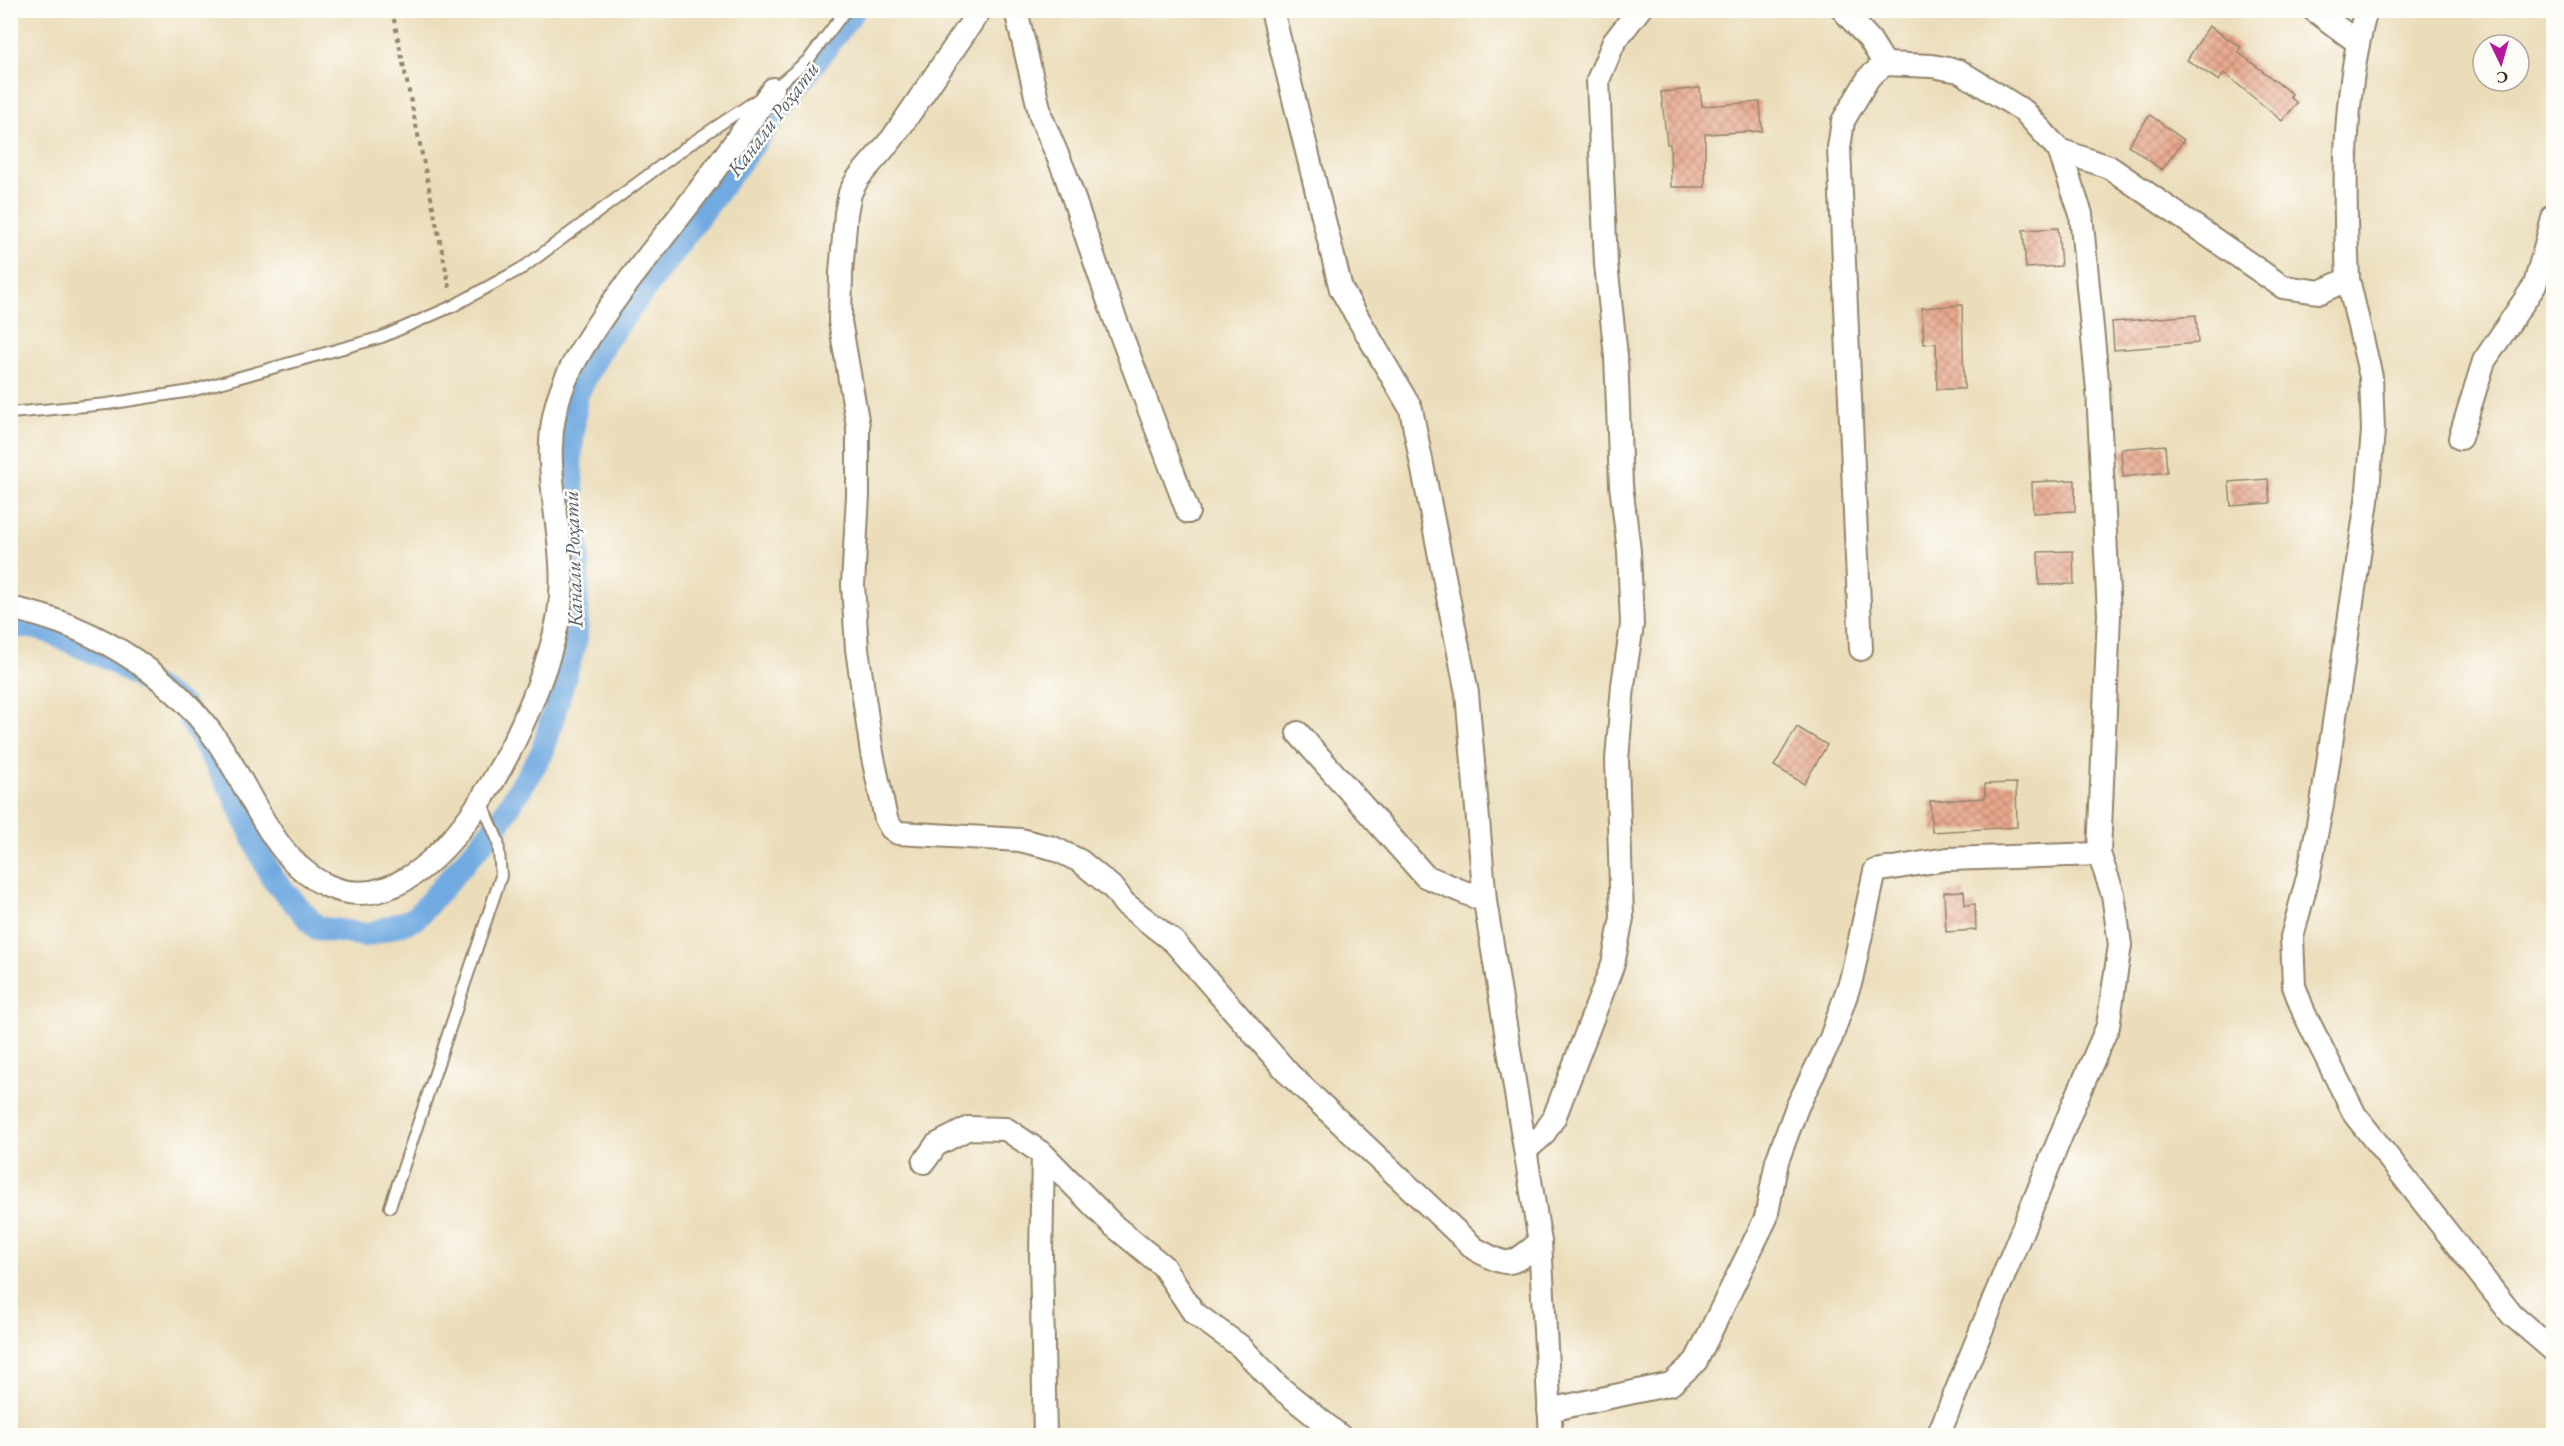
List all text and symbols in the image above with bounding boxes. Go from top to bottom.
north arrow [2471,33,2531,93]
water label: Канали Роҳатӣ [720,56,825,182]
text: С [2496,66,2509,88]
water label: Канали Роҳатӣ [557,490,588,629]

